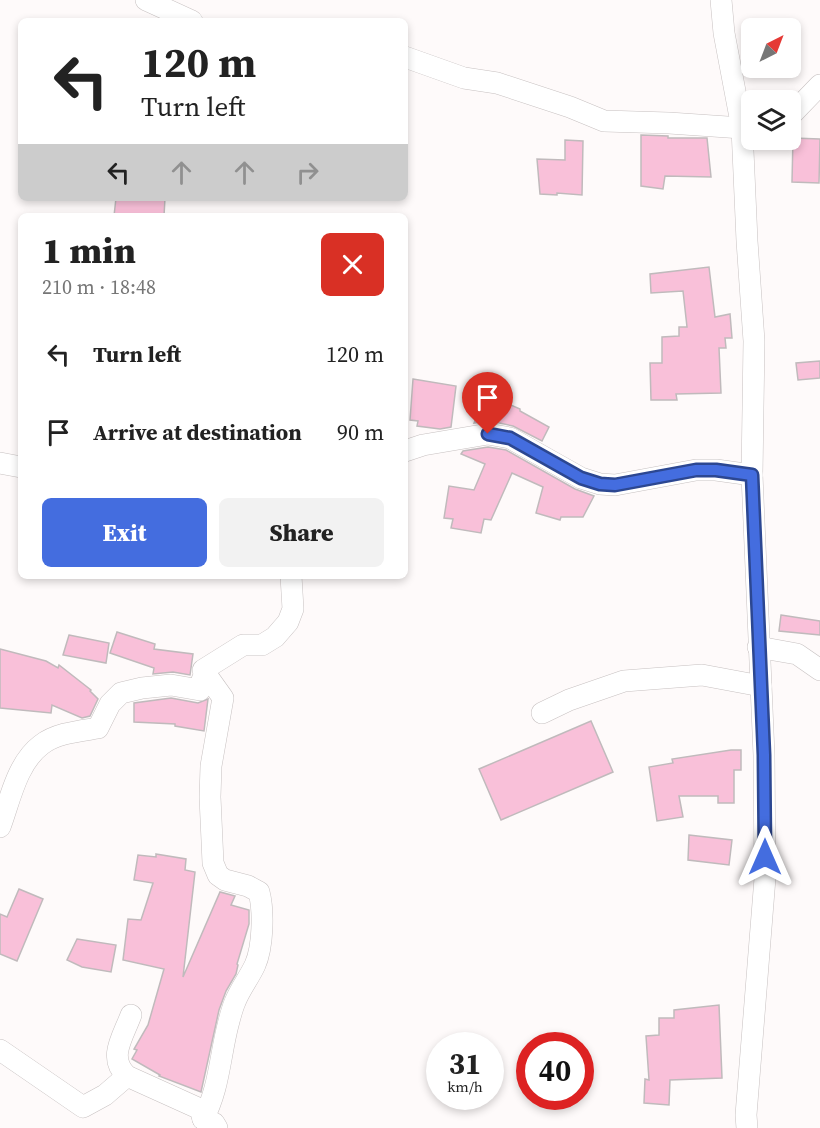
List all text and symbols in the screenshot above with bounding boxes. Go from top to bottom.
north arrow [741,18,801,78]
map controls [741,18,801,150]
text: 120 m [141,33,256,91]
icon: left [42,42,120,120]
text: Turn left [141,88,245,125]
button: layers [741,90,801,150]
icon: left [102,156,135,189]
icon: ahead [165,156,198,189]
icon: ahead [228,156,261,189]
icon: right [291,156,324,189]
text: 1 min [42,226,136,275]
button: close [321,233,384,296]
text: 210 m · 18:48 [42,273,156,301]
icon: left [42,338,75,371]
text: Turn left [93,339,181,369]
text: 120 m [326,339,384,369]
pin [462,372,513,434]
icon: arrive [471,381,504,414]
icon: arrive [42,416,75,449]
text: Arrive at destination [93,417,302,447]
text: 90 m [337,417,384,447]
button: Exit [42,498,207,567]
button: Share [219,498,384,567]
position arrow [733,825,797,889]
speed limit sign: 40 [516,1032,594,1110]
text: 31 [449,1043,481,1084]
text: km/h [447,1076,483,1097]

